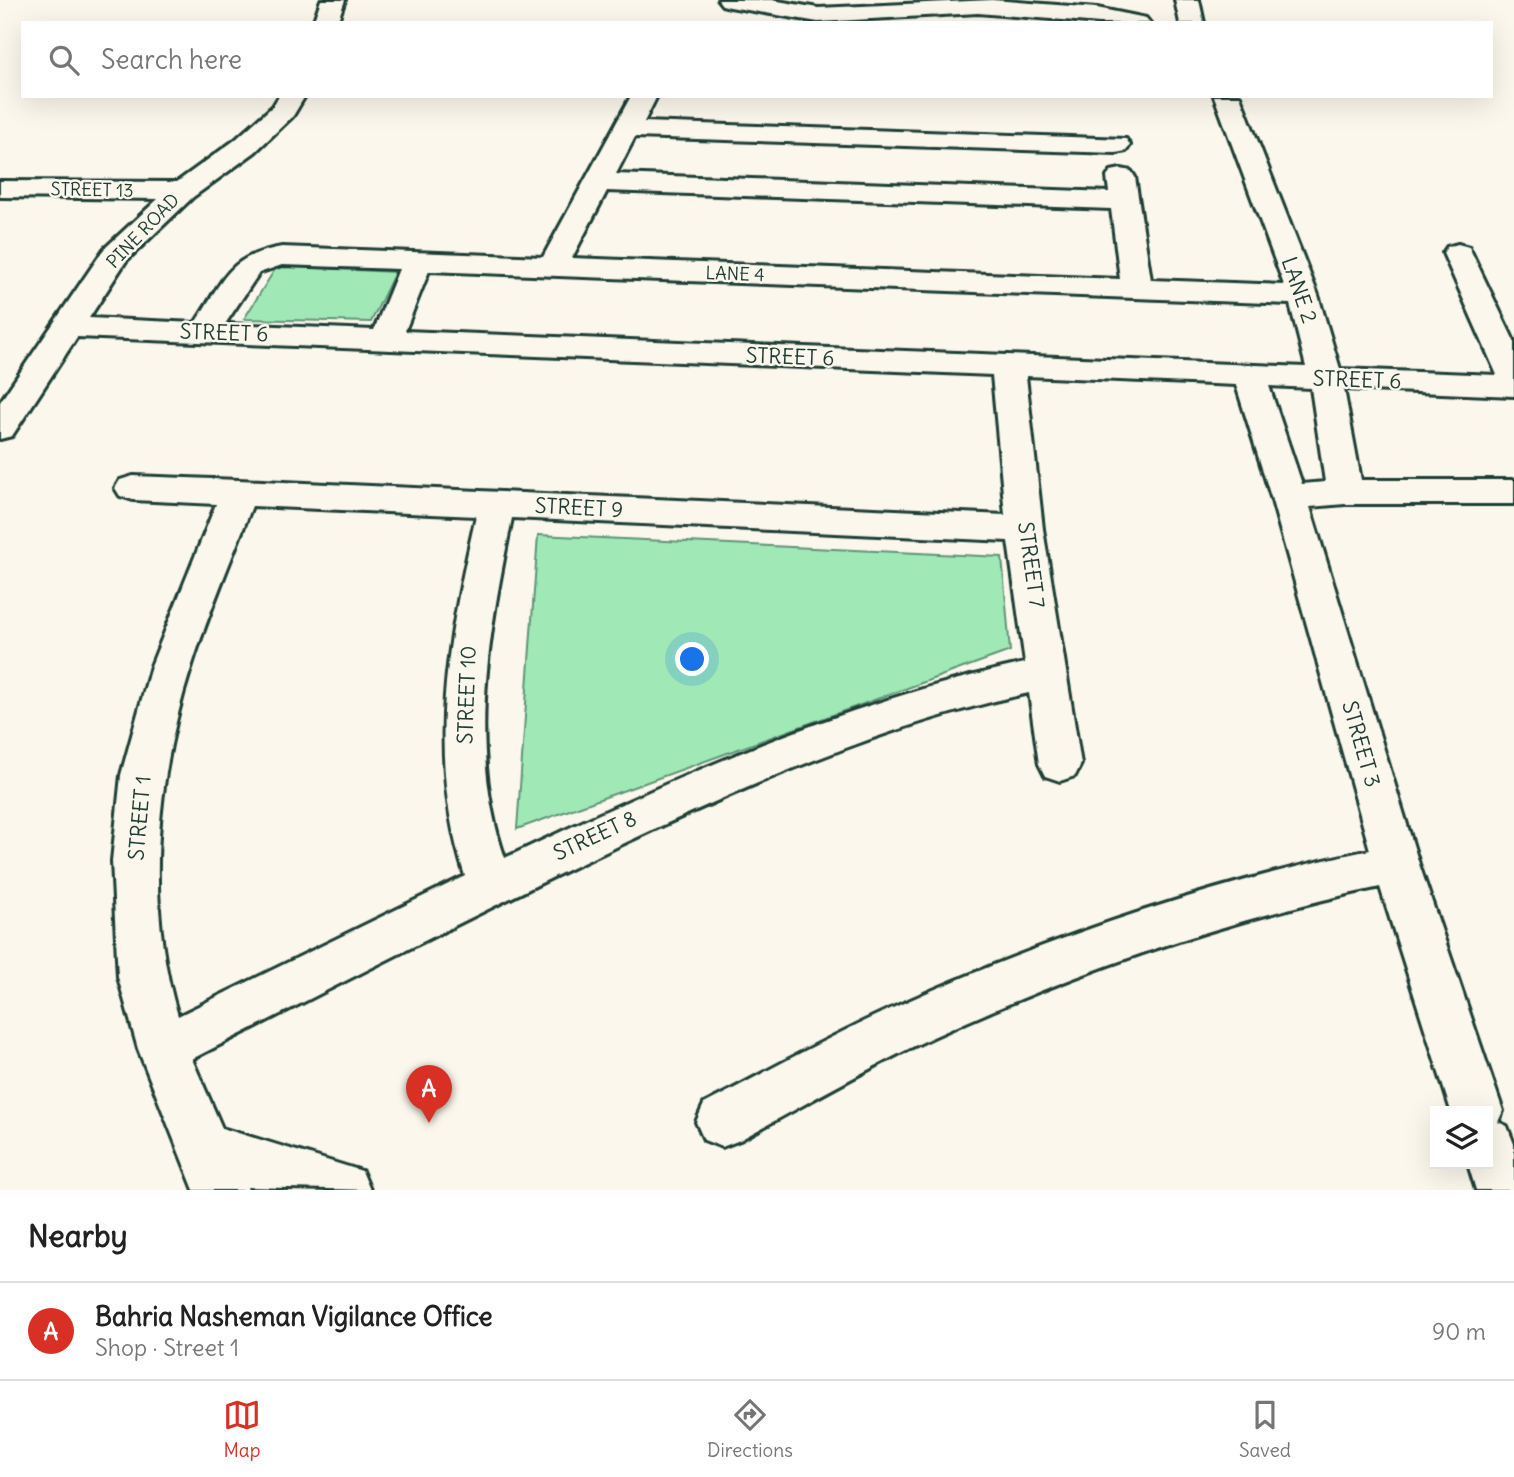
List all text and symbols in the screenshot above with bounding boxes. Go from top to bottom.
search box [21,21,1493,98]
icon: search [45,41,83,79]
text: Search here [101,43,242,76]
street label: STREET 13 [50,177,134,202]
street label: PINE ROAD [101,188,184,273]
street label: LANE 2 [1276,253,1323,327]
street label: LANE 4 [705,261,765,286]
street label: STREET 6 [179,317,269,348]
street label: STREET 6 [745,341,835,372]
street label: STREET 6 [1312,364,1402,395]
street label: STREET 9 [534,492,624,523]
street label: STREET 7 [1012,520,1051,610]
your location [675,642,709,676]
street label: STREET 10 [451,645,482,745]
street label: STREET 3 [1336,698,1387,790]
street label: STREET 1 [122,774,157,861]
street label: STREET 8 [549,805,641,867]
pin: A [406,1065,452,1123]
map controls [1430,1106,1493,1169]
button: layers [1430,1106,1493,1169]
text: Nearby [28,1217,128,1255]
text: Bahria Nasheman Vigilance Office [95,1300,493,1333]
text: A [44,1317,58,1346]
text: 90 m [1432,1317,1486,1346]
text: Shop · Street 1 [95,1333,239,1362]
tab: Map [223,1396,261,1462]
tab: Directions [707,1396,793,1462]
tab: Saved [1239,1396,1291,1462]

